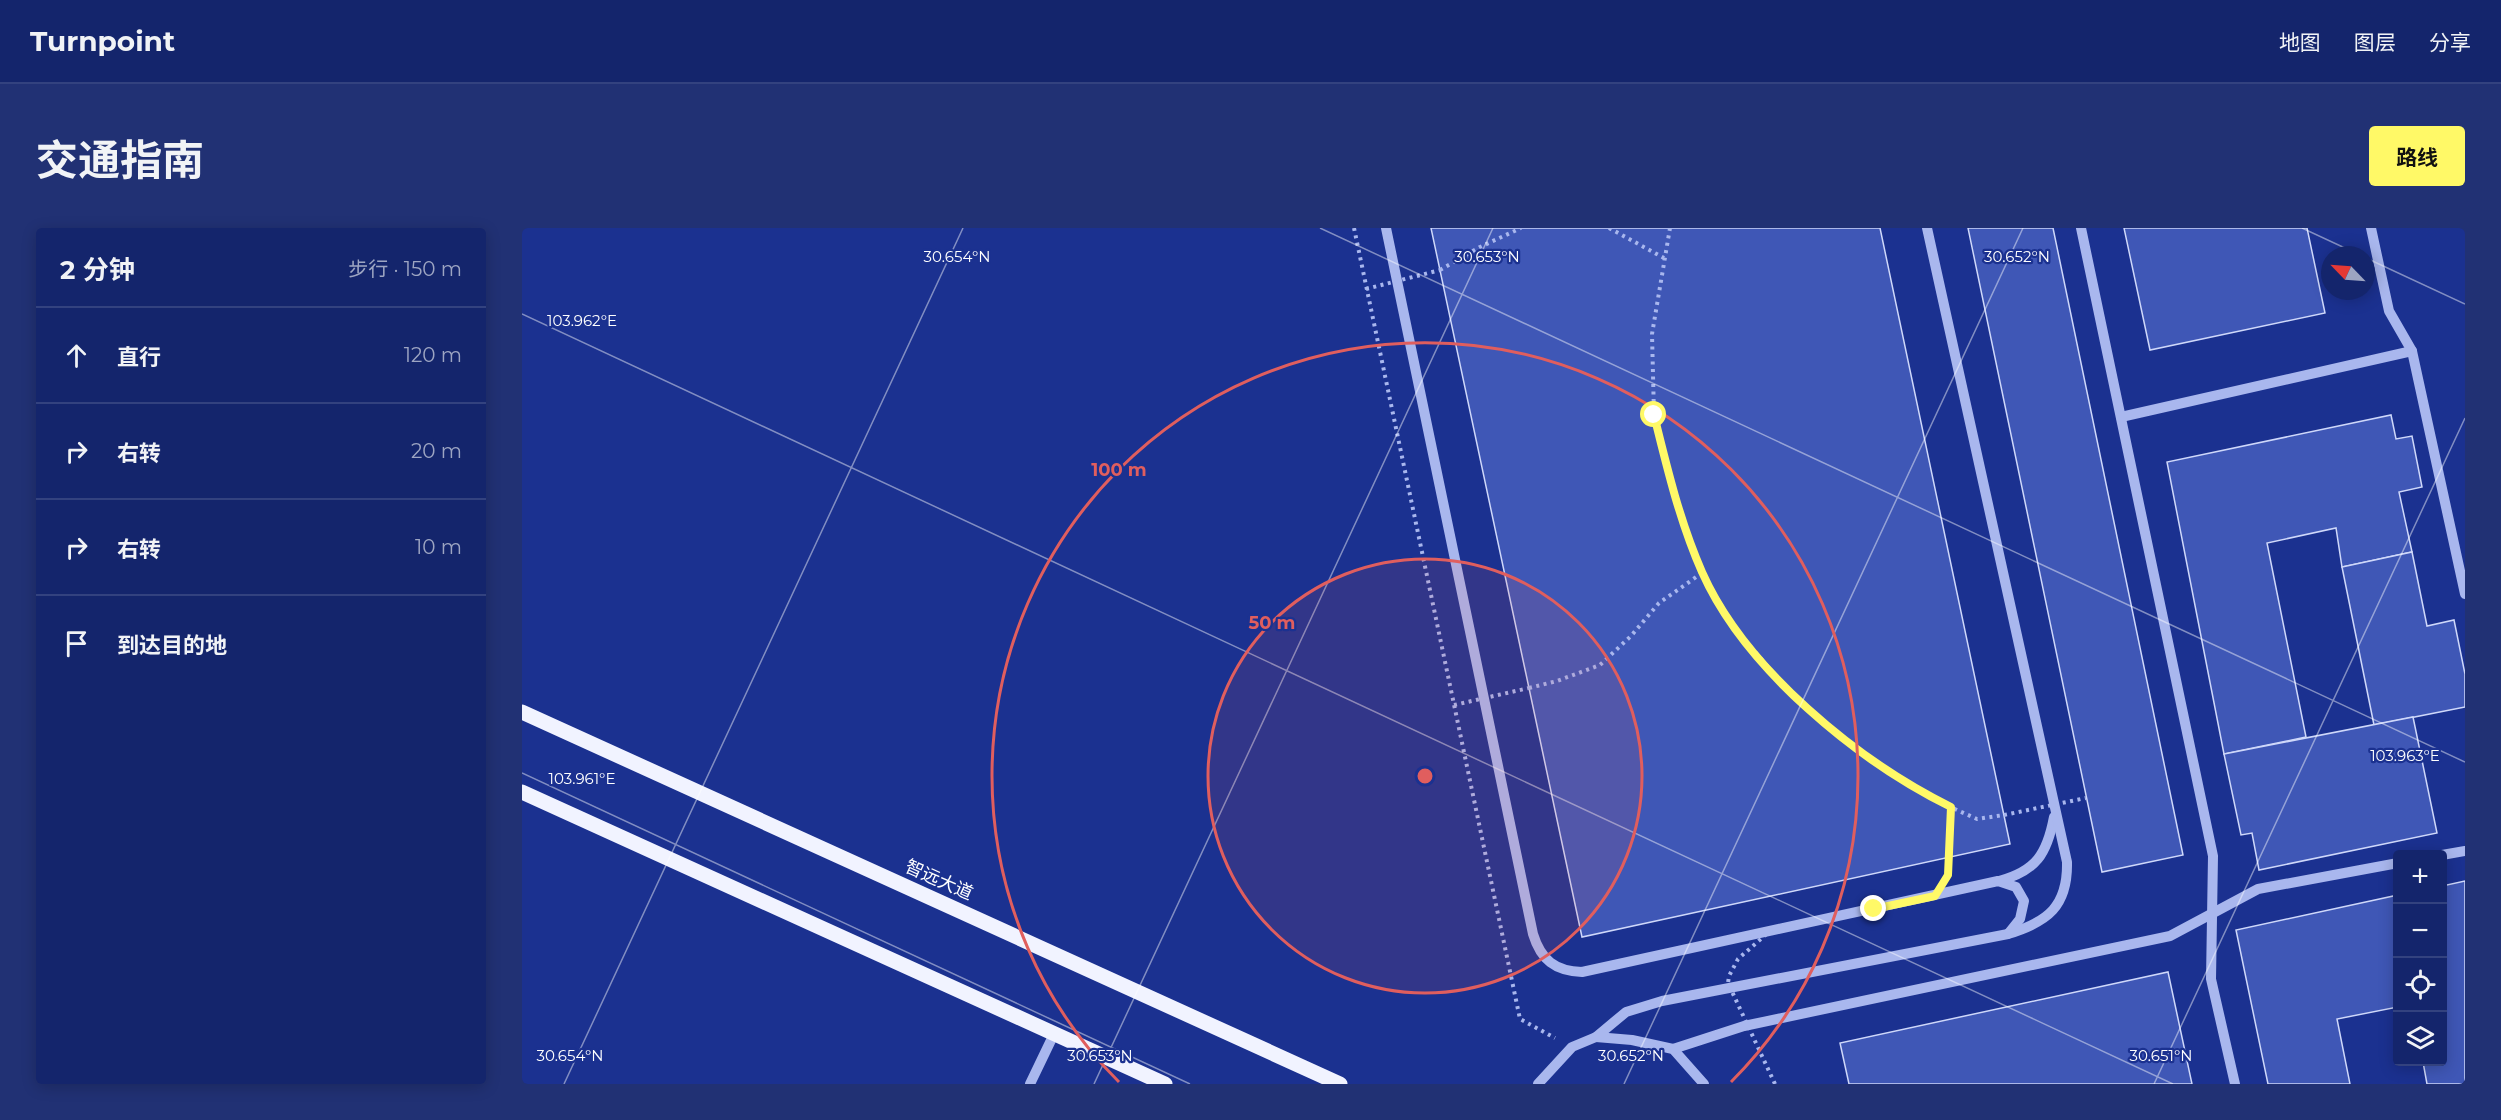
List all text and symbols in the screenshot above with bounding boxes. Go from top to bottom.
text: Turnpoint [30,24,175,58]
text: 地图 [2279,30,2321,55]
text: 图层 [2354,30,2396,55]
text: 分享 [2429,30,2471,55]
button: 路线 [2369,126,2465,186]
text: 交通指南 [36,134,204,186]
north arrow [2321,246,2375,300]
text: 30.654°N [924,247,990,266]
text: 30.653°N [1454,247,1520,266]
text: 30.652°N [1984,247,2050,266]
text: 2 分钟 [60,254,135,286]
text: 步行 · 150 m [348,257,462,281]
text: 103.962°E [547,311,617,330]
icon: ahead [60,339,93,372]
text: 120 m [404,343,462,367]
text: 直行 [117,344,161,371]
route start [1640,401,1666,427]
icon: right [60,435,93,468]
text: 20 m [411,439,462,463]
text: 右转 [117,440,161,467]
text: 100 m [1091,459,1147,481]
icon: right [60,531,93,564]
text: 10 m [415,535,462,559]
text: 右转 [117,536,161,563]
text: 50 m [1249,612,1295,634]
icon: arrive [60,627,93,660]
text: 到达目的地 [117,632,227,659]
text: 103.963°E [2370,746,2440,765]
centre of rings [1415,766,1435,786]
text: 103.961°E [549,769,615,788]
map controls [2393,850,2447,1066]
button: + [2393,850,2447,904]
street label: 智远大道 [902,855,976,905]
route end [1860,895,1886,921]
button: − [2393,904,2447,958]
button: locate [2393,958,2447,1012]
button: layers [2393,1012,2447,1066]
text: 30.654°N [537,1046,603,1065]
text: 30.653°N [1067,1046,1133,1065]
text: 30.652°N [1598,1046,1664,1065]
text: 30.651°N [2130,1046,2192,1065]

